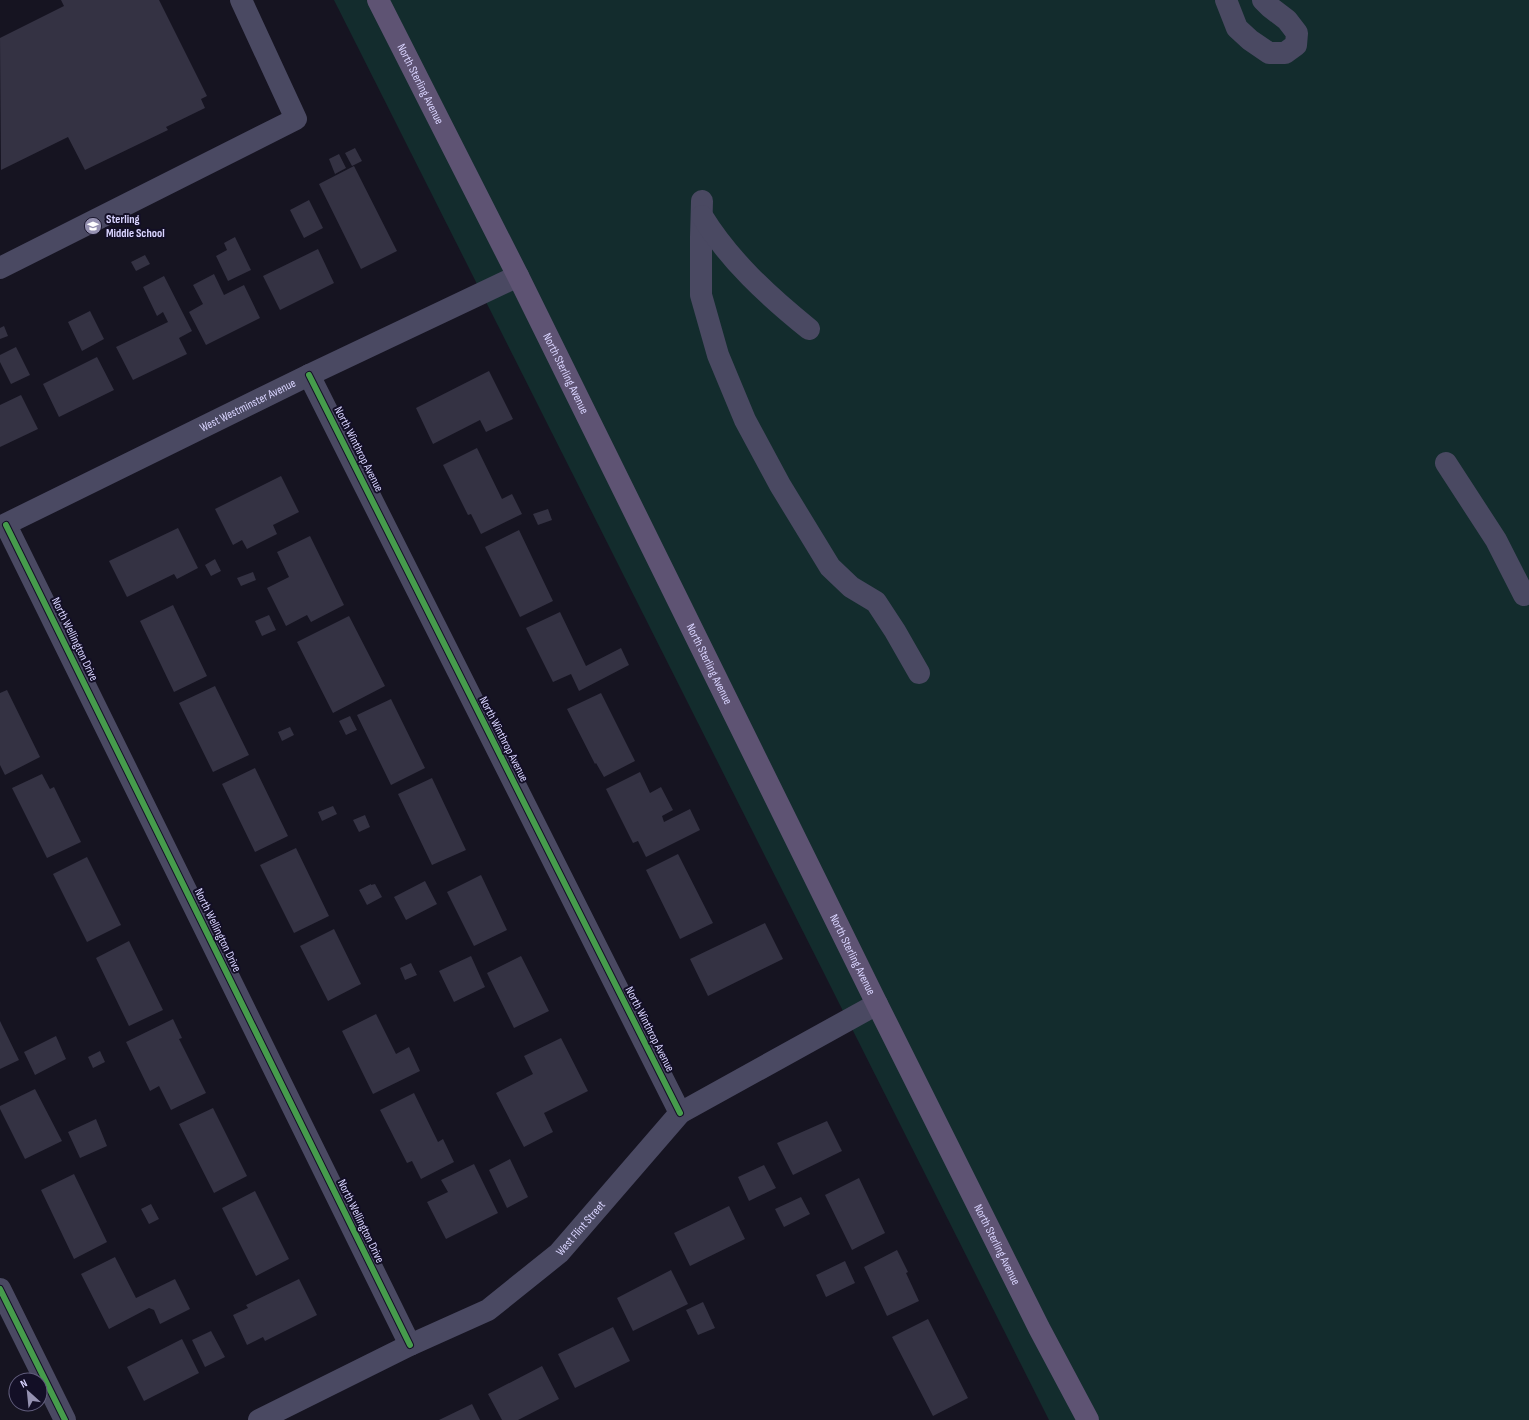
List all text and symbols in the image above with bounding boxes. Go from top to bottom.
street label: North Sterling Avenue [393,41,447,127]
place label: Sterling Middle School [106,212,165,241]
school or university icon: Sterling Middle School [83,216,103,236]
street label: North Sterling Avenue [539,331,592,417]
street label: West Westminster Avenue [197,376,299,436]
street label: North Winthrop Avenue [331,404,387,495]
street label: North Wellington Drive [48,595,101,684]
street label: North Sterling Avenue [683,621,735,707]
street label: North Winthrop Avenue [476,694,532,785]
street label: North Wellington Drive [191,886,244,975]
street label: North Sterling Avenue [826,912,878,998]
street label: North Winthrop Avenue [622,984,678,1075]
street label: North Wellington Drive [334,1177,387,1266]
street label: West Flint Street [553,1198,609,1259]
street label: North Sterling Avenue [970,1202,1023,1288]
north arrow [8,1372,48,1412]
text: N [18,1376,29,1391]

